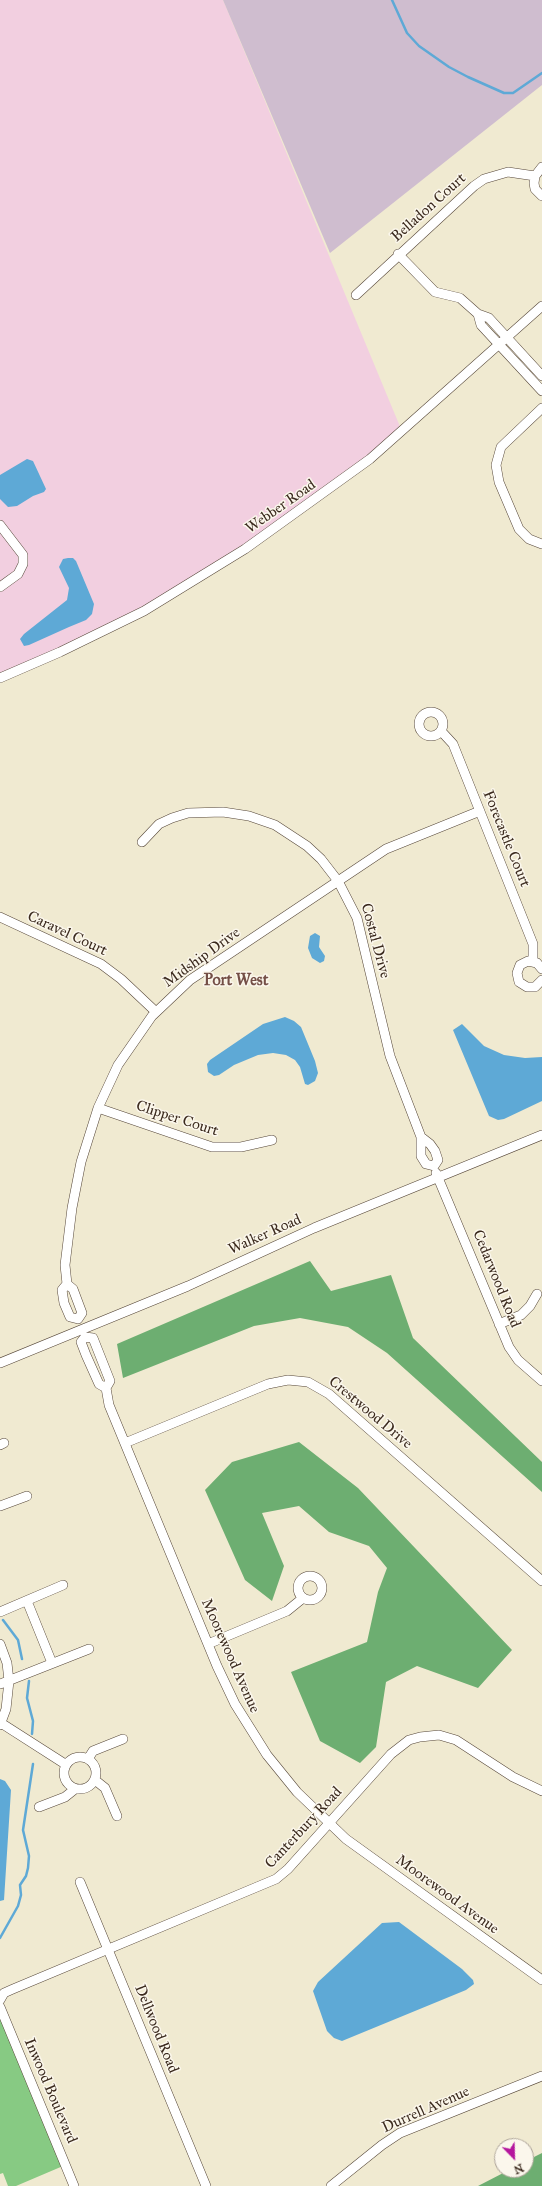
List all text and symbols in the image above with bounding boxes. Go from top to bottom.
street label: Belladon Court [388,170,470,246]
street label: Webber Road [242,476,320,538]
street label: Forecastle Court [478,788,534,890]
street label: Costal Drive [356,901,394,981]
street label: Caravel Court [24,908,110,960]
street label: Midship Drive [160,924,244,992]
district label: Port West [204,971,268,991]
street label: Clipper Court [134,1097,220,1141]
street label: Walker Road [226,1211,304,1259]
street label: Cedarwood Road [468,1227,524,1331]
street label: Crestwood Drive [325,1373,415,1453]
street label: Moorewood Avenue [197,1596,263,1716]
street label: Canterbury Road [262,1784,346,1872]
street label: Moorewood Avenue [392,1852,502,1938]
street label: Dellwood Road [130,1982,182,2076]
street label: Inwood Boulevard [20,2036,80,2146]
street label: Durrell Avenue [380,2083,472,2137]
north arrow [494,2138,534,2178]
text: N [512,2161,525,2176]

